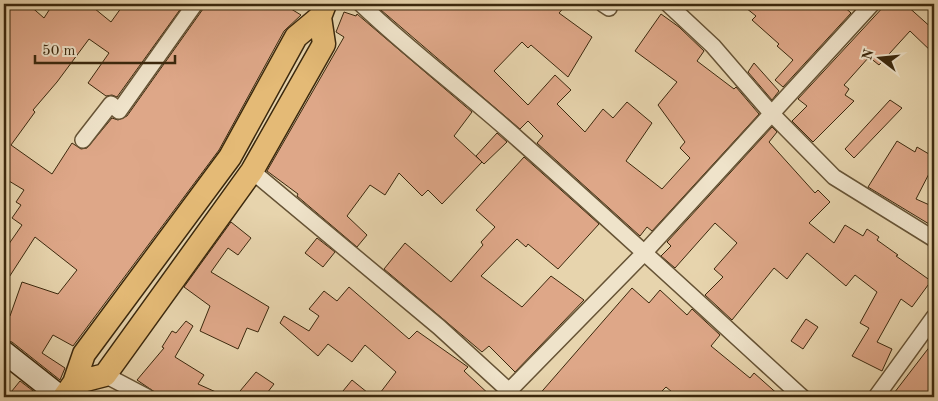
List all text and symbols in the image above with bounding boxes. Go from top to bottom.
scale bar [35,32,175,64]
north arrow [856,32,906,82]
text: 50 m [42,44,76,59]
text: N [860,47,877,62]

